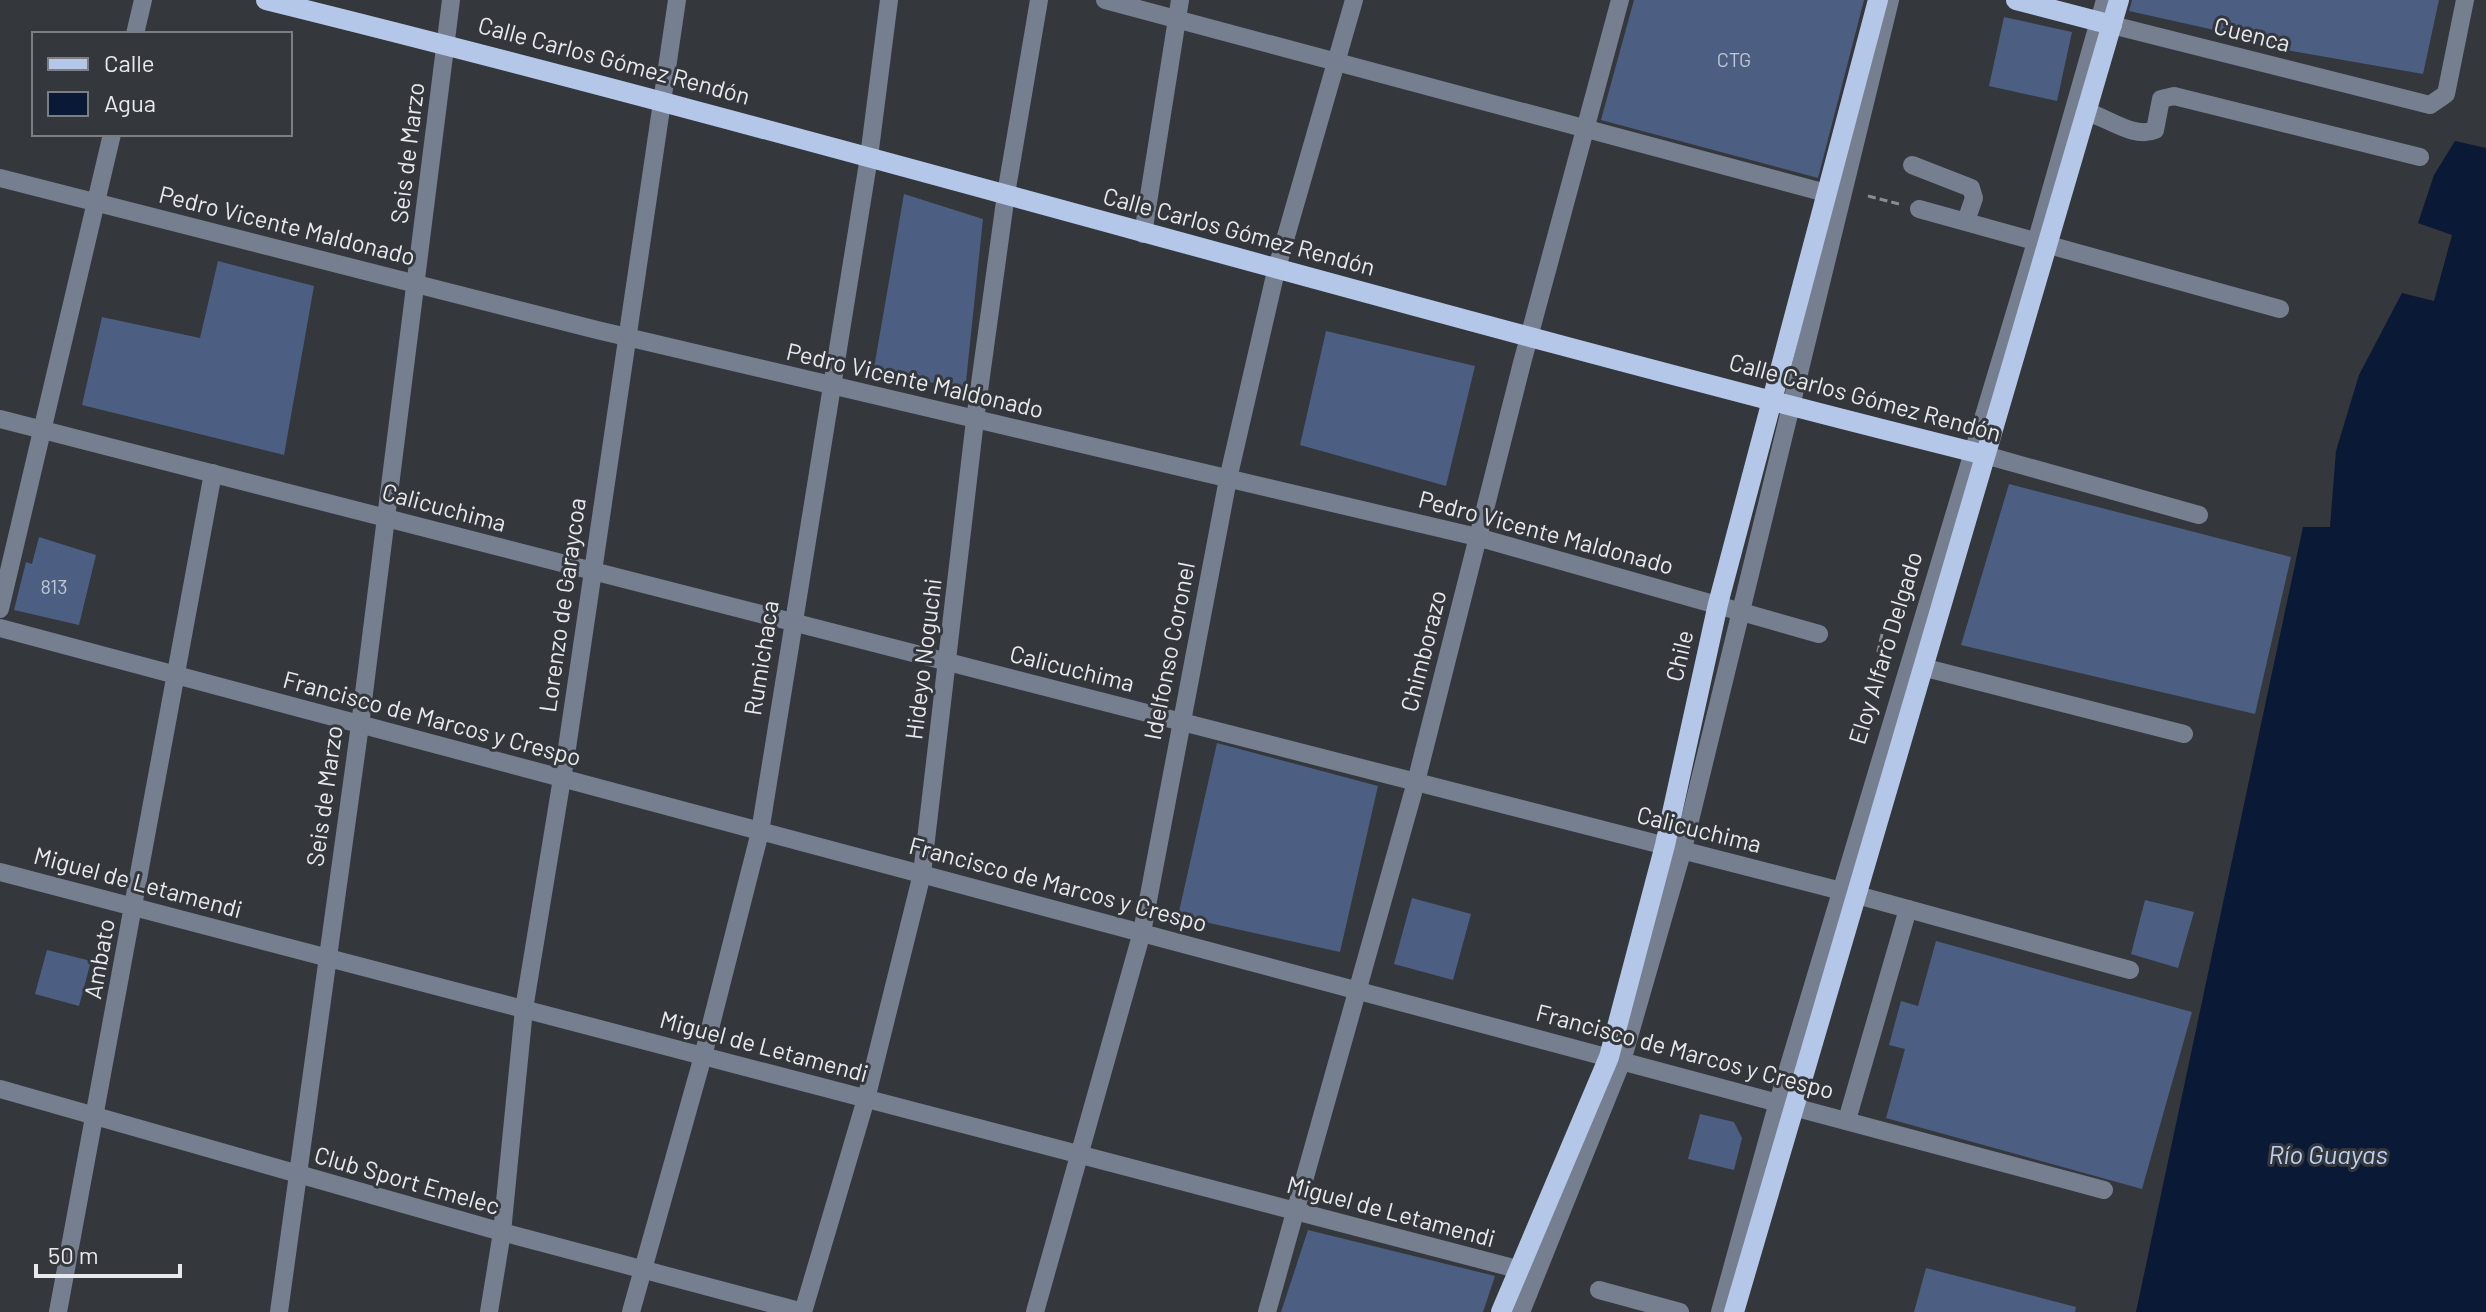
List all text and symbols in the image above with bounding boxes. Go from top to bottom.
street label: Calle Carlos Gómez Rendón [475,9,753,110]
street label: Cuenca [2211,10,2294,57]
legend [32,32,292,136]
house number: CTG [1717,47,1751,71]
text: Calle [104,48,155,77]
street label: Seis de Marzo [383,81,430,225]
text: Agua [104,88,156,117]
street label: Pedro Vicente Maldonado [156,179,418,270]
street label: Calle Carlos Gómez Rendón [1100,180,1378,281]
street label: Pedro Vicente Maldonado [784,336,1047,423]
street label: Calle Carlos Gómez Rendón [1726,346,2004,447]
street label: Calicuchima [379,476,510,537]
street label: Pedro Vicente Maldonado [1416,484,1677,580]
street label: Lorenzo de Garaycoa [532,496,591,714]
street label: Eloy Alfaro Delgado [1841,548,1928,747]
street label: Idelfonso Coronel [1137,559,1200,742]
house number: 813 [40,574,68,598]
street label: Hideyo Noguchi [898,576,947,741]
street label: Chimborazo [1393,587,1452,714]
street label: Rumichaca [737,598,784,717]
street label: Chile [1659,627,1699,684]
street label: Calicuchima [1007,638,1138,697]
street label: Francisco de Marcos y Crespo [280,664,585,771]
street label: Seis de Marzo [299,723,348,868]
street label: Calicuchima [1634,799,1765,858]
street label: Francisco de Marcos y Crespo [906,830,1211,937]
street label: Miguel de Letamendi [31,840,246,923]
street label: Ambato [77,916,120,1001]
street label: Francisco de Marcos y Crespo [1533,997,1838,1104]
street label: Miguel de Letamendi [657,1004,872,1087]
water label: Río Guayas [2268,1138,2388,1169]
street label: Club Sport Emelec [311,1139,503,1220]
street label: Miguel de Letamendi [1284,1169,1499,1252]
scale bar [36,1228,180,1278]
text: 50 m [48,1240,99,1269]

